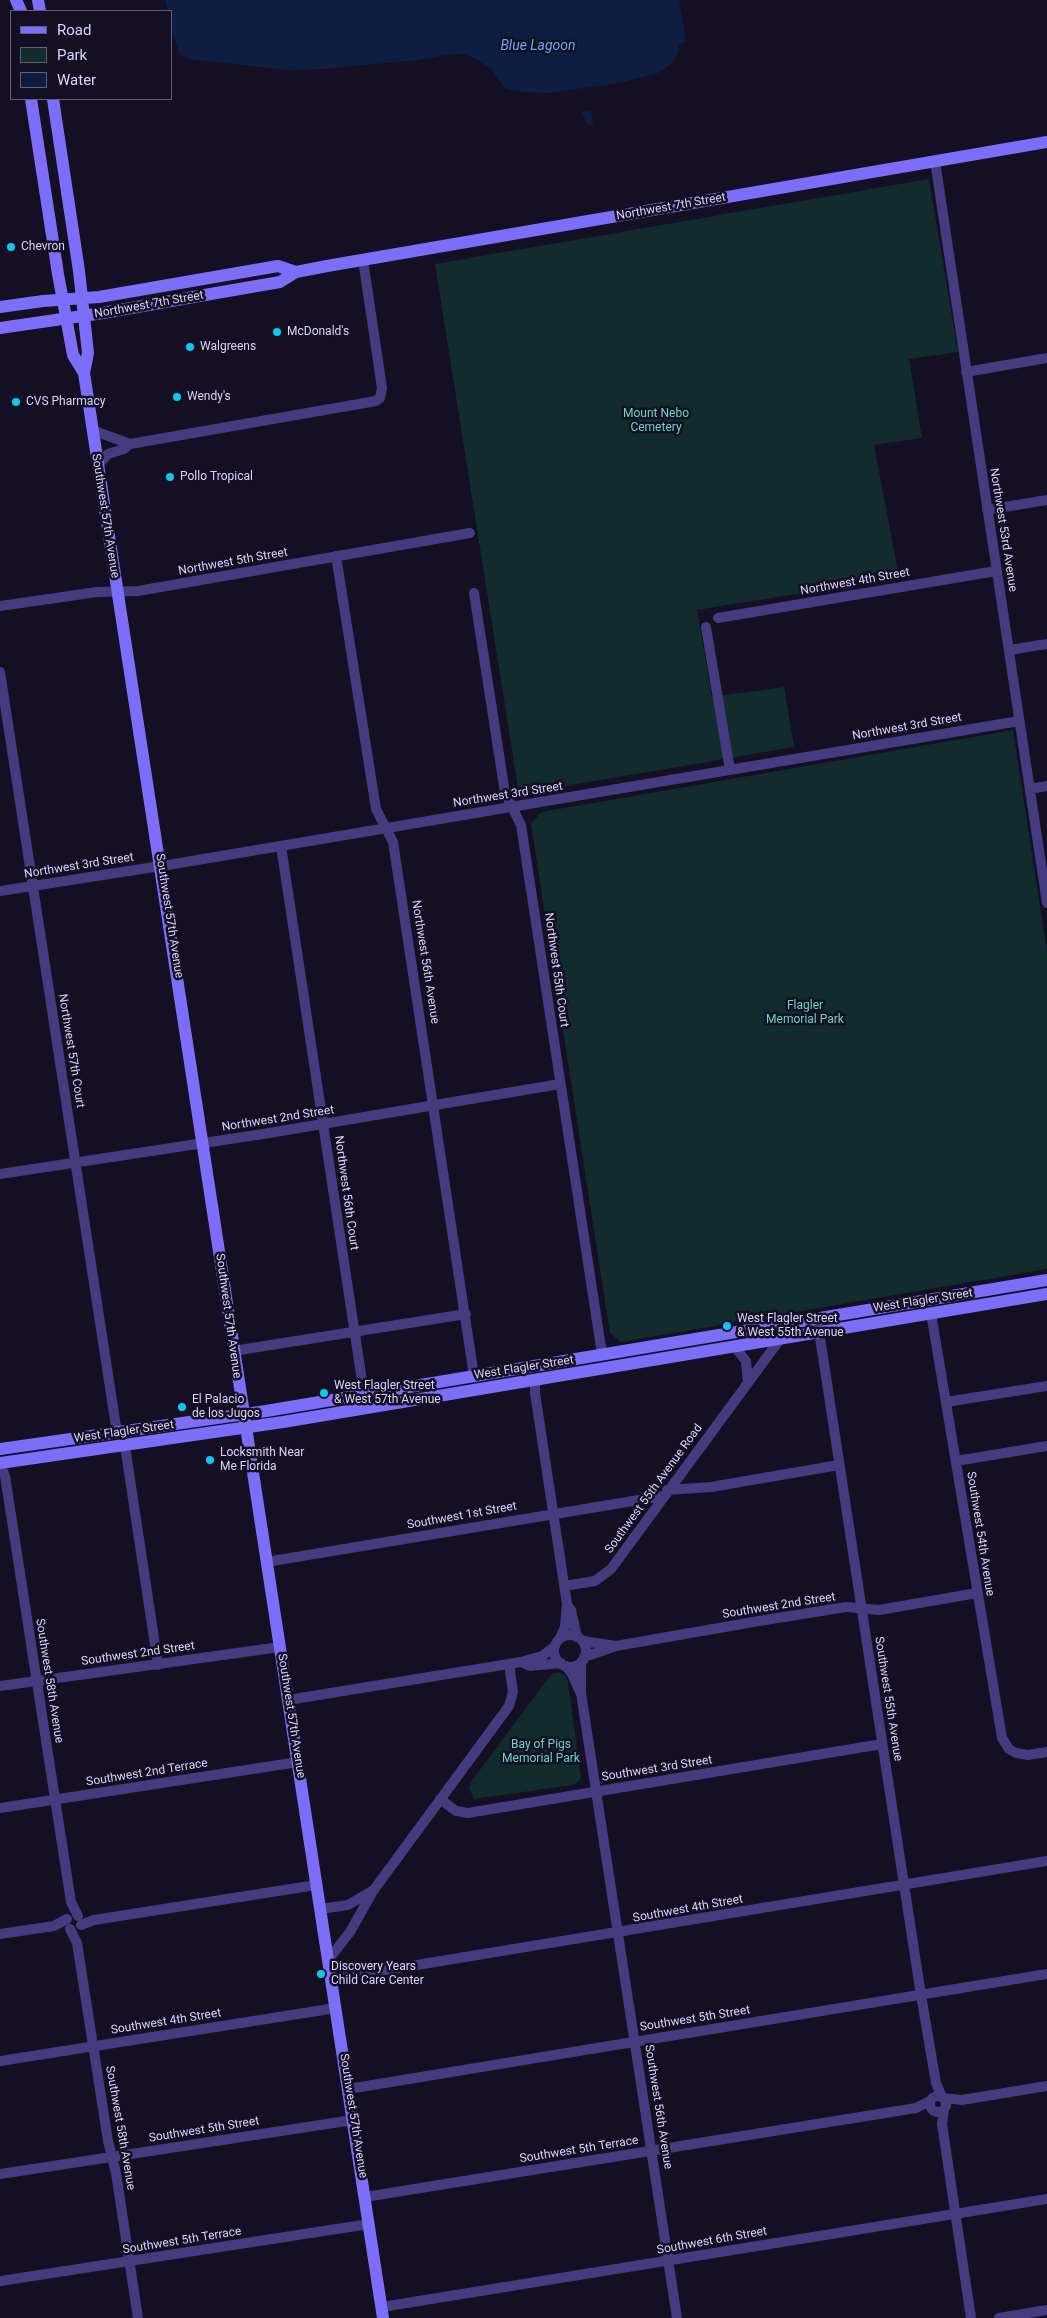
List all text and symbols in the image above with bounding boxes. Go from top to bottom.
legend [10,10,172,100]
text: Road [57,21,91,39]
water label: Blue Lagoon [500,38,576,54]
text: Park [57,46,87,64]
text: Water [57,71,96,89]
street label: Northwest 7th Street [615,190,727,224]
place label: Chevron [21,240,65,254]
marker: Chevron [5,241,17,253]
street label: Northwest 7th Street [93,288,205,322]
place label: McDonald's [287,325,349,339]
marker: McDonald's [271,326,283,338]
place label: Walgreens [200,340,256,354]
marker: Walgreens [184,341,196,353]
place label: Wendy's [187,390,231,404]
marker: Wendy's [171,391,183,403]
place label: CVS Pharmacy [26,395,105,409]
marker: CVS Pharmacy [10,396,22,408]
park label: Mount Nebo Cemetery [623,407,689,435]
street label: Southwest 57th Avenue [88,453,122,579]
street label: Northwest 53rd Avenue [986,467,1020,593]
place label: Pollo Tropical [180,470,253,484]
marker: Pollo Tropical [164,471,176,483]
street label: Northwest 5th Street [177,545,289,579]
street label: Northwest 4th Street [799,565,911,599]
street label: Northwest 3rd Street [851,710,963,744]
street label: Northwest 3rd Street [452,779,564,811]
street label: Northwest 3rd Street [23,850,135,882]
street label: Southwest 57th Avenue [152,853,186,979]
street label: Northwest 56th Avenue [408,899,442,1025]
street label: Northwest 55th Court [541,912,571,1028]
street label: Northwest 57th Court [55,993,87,1109]
park label: Flagler Memorial Park [766,999,844,1027]
street label: Northwest 2nd Street [221,1103,335,1135]
street label: Northwest 56th Court [331,1135,361,1251]
street label: Southwest 57th Avenue [212,1253,244,1379]
street label: West Flagler Street [872,1286,974,1316]
place label: West Flagler Street & West 55th Avenue [737,1312,844,1340]
marker: West Flagler Street & West 55th Avenue [721,1320,733,1332]
street label: West Flagler Street [473,1353,575,1383]
place label: West Flagler Street & West 57th Avenue [334,1379,441,1407]
marker: West Flagler Street & West 57th Avenue [318,1387,330,1399]
place label: El Palacio de los Jugos [192,1393,260,1421]
marker: El Palacio de los Jugos [176,1401,188,1413]
street label: West Flagler Street [73,1418,175,1446]
street label: Southwest 55th Avenue Road [602,1422,706,1556]
place label: Locksmith Near Me Florida [220,1446,304,1474]
marker: Locksmith Near Me Florida [204,1454,216,1466]
street label: Southwest 54th Avenue [963,1471,997,1597]
street label: Southwest 1st Street [406,1499,518,1533]
street label: Southwest 2nd Street [721,1590,837,1622]
street label: Southwest 58th Avenue [32,1618,66,1744]
street label: Southwest 55th Avenue [871,1636,905,1762]
street label: Southwest 2nd Street [80,1639,196,1669]
street label: Southwest 57th Avenue [274,1653,308,1779]
park label: Bay of Pigs Memorial Park [502,1738,580,1766]
street label: Southwest 3rd Street [601,1753,713,1785]
street label: Southwest 2nd Terrace [85,1756,209,1790]
street label: Southwest 4th Street [632,1892,744,1926]
place label: Discovery Years Child Care Center [331,1960,424,1988]
marker: Discovery Years Child Care Center [315,1968,327,1980]
street label: Southwest 5th Street [639,2003,751,2035]
street label: Southwest 4th Street [110,2006,222,2038]
street label: Southwest 56th Avenue [641,2044,675,2170]
street label: Southwest 57th Avenue [336,2053,370,2179]
street label: Southwest 58th Avenue [102,2065,138,2191]
street label: Southwest 5th Street [148,2114,260,2146]
street label: Southwest 5th Terrace [519,2134,639,2166]
street label: Southwest 6th Street [656,2224,768,2258]
street label: Southwest 5th Terrace [122,2225,242,2257]

